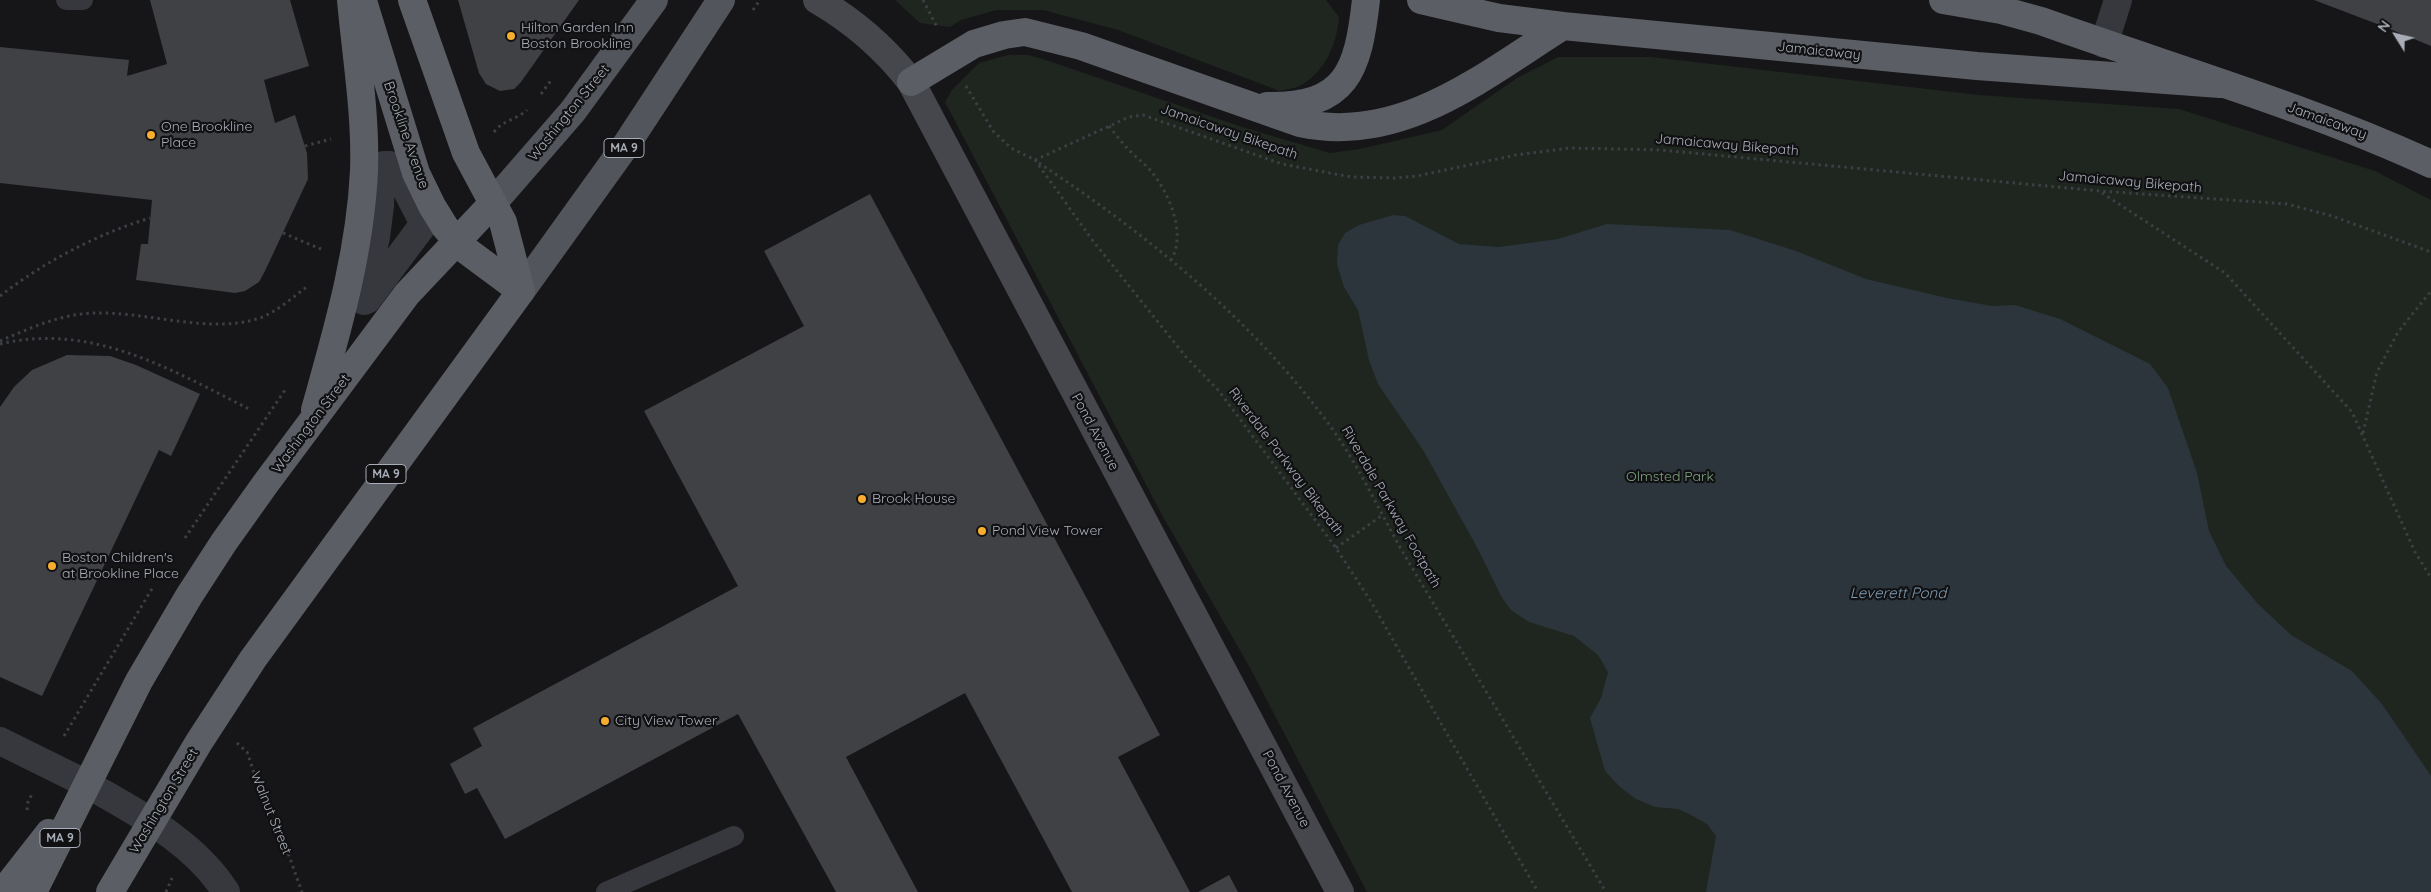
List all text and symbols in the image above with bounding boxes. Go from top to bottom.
north arrow [2371,10,2421,60]
text: N [2374,17,2394,36]
place label: Hilton Garden Inn Boston Brookline [521,20,634,52]
marker: Hilton Garden Inn Boston Brookline [505,30,517,42]
street label: Jamaicaway [1777,38,1861,64]
street label: Washington Street [525,61,613,165]
street label: Brookline Avenue [380,79,432,191]
street label: Jamaicaway [2285,99,2369,143]
street label: Jamaicaway Bikepath [1158,101,1300,163]
place label: One Brookline Place [161,119,252,152]
marker: One Brookline Place [145,129,157,141]
street label: Jamaicaway Bikepath [1654,130,1800,160]
road number: MA 9 [604,138,644,158]
street label: Jamaicaway Bikepath [2057,167,2203,197]
street label: Washington Street [268,371,354,477]
street label: Riverdale Parkway Bikepath [1225,384,1347,540]
street label: Pond Avenue [1068,391,1122,473]
street label: Riverdale Parkway Footpath [1338,423,1444,591]
road number: MA 9 [366,464,406,484]
park label: Olmsted Park [1626,469,1714,485]
place label: Brook House [872,491,955,507]
marker: Brook House [856,493,868,505]
place label: Pond View Tower [992,523,1103,539]
marker: Pond View Tower [976,525,988,537]
place label: Boston Children's at Brookline Place [62,550,179,582]
marker: Boston Children's at Brookline Place [46,560,58,572]
water label: Leverett Pond [1850,584,1946,602]
place label: City View Tower [615,713,717,729]
marker: City View Tower [599,715,611,727]
street label: Washington Street [126,745,202,857]
street label: Pond Avenue [1259,748,1313,830]
street label: Walnut Street [247,769,295,857]
road number: MA 9 [40,828,80,848]

